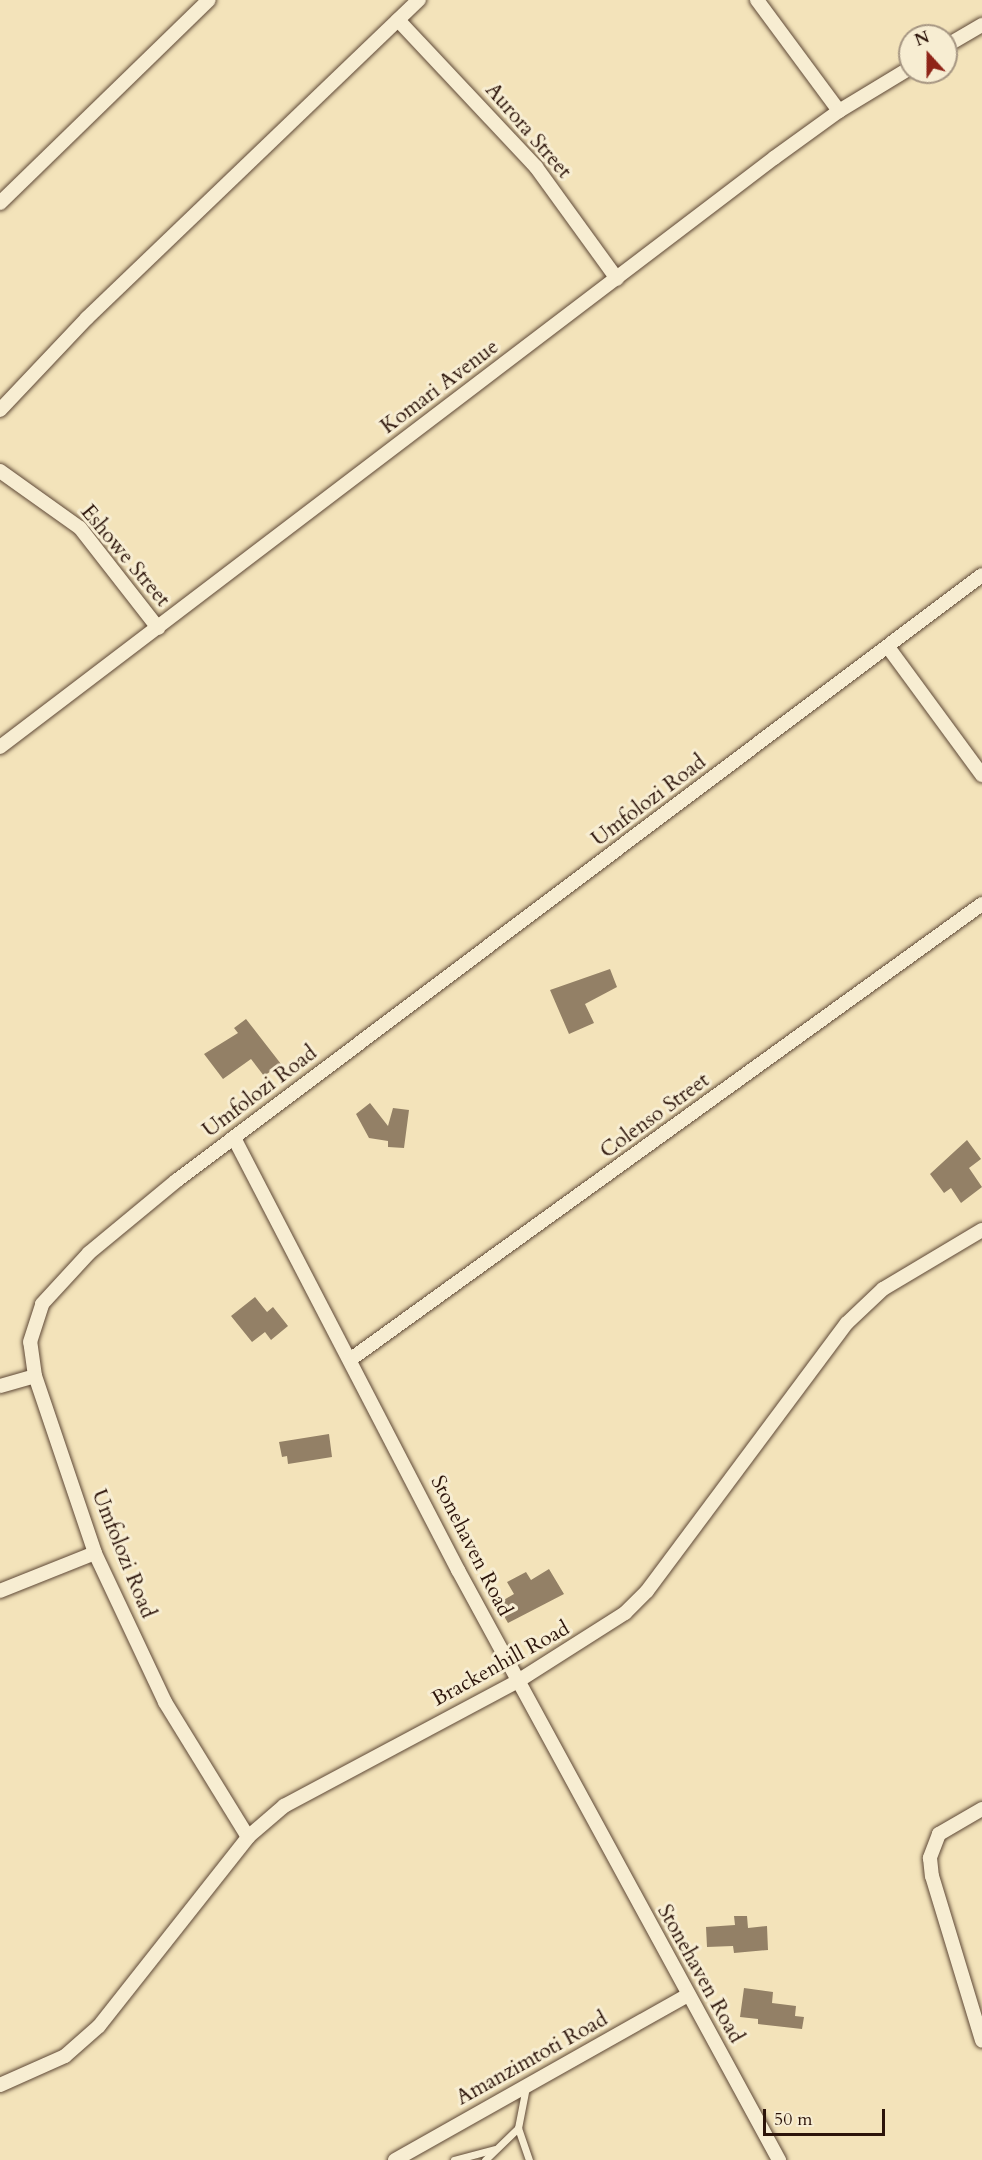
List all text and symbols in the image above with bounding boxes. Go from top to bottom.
north arrow [898,24,958,84]
text: N [912,26,933,52]
street label: Aurora Street [480,78,576,184]
street label: Komari Avenue [376,334,504,440]
street label: Eshowe Street [75,500,175,612]
street label: Umfolozi Road [587,750,711,852]
street label: Umfolozi Road [198,1041,322,1143]
street label: Colenso Street [596,1068,714,1164]
street label: Stonehaven Road [425,1471,517,1621]
street label: Umfolozi Road [86,1486,160,1622]
street label: Brackenhill Road [428,1616,574,1712]
street label: Stonehaven Road [652,1900,748,2048]
street label: Amanzimtoti Road [452,2007,612,2111]
scale bar [766,2097,888,2135]
text: 50 m [774,2107,813,2132]

